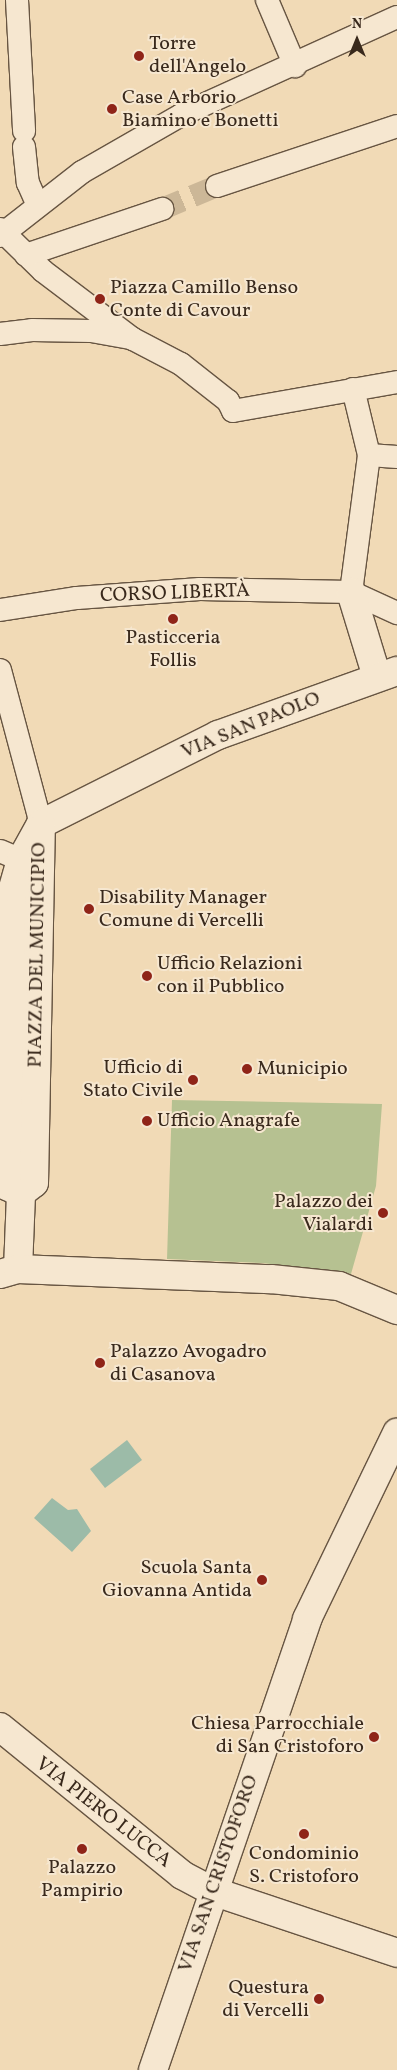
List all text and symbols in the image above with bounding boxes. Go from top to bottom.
north arrow [332,15,382,65]
text: N [352,15,362,34]
place label: Torre dell'Angelo [149,32,246,79]
marker: Torre dell'Angelo [133,50,145,62]
place label: Case Arborio Biamino e Bonetti [122,86,279,133]
marker: Case Arborio Biamino e Bonetti [106,103,118,115]
place label: Piazza Camillo Benso Conte di Cavour [110,276,298,323]
marker: Piazza Camillo Benso Conte di Cavour [94,293,106,305]
street label: CORSO LIBERTÀ [100,579,250,609]
marker: Pasticceria Follis [167,613,179,625]
place label: Pasticceria Follis [126,627,220,674]
street label: VIA SAN PAOLO [178,687,324,765]
street label: PIAZZA DEL MUNICIPIO [24,842,52,1068]
place label: Disability Manager Comune di Vercelli [99,886,267,933]
marker: Disability Manager Comune di Vercelli [83,903,95,915]
place label: Ufficio Relazioni con il Pubblico [157,952,302,999]
marker: Ufficio Relazioni con il Pubblico [141,970,153,982]
place label: Ufficio di Stato Civile [83,1056,183,1103]
place label: Municipio [257,1057,348,1081]
marker: Municipio [241,1063,253,1075]
marker: Ufficio di Stato Civile [187,1074,199,1086]
place label: Ufficio Anagrafe [157,1109,300,1133]
marker: Ufficio Anagrafe [141,1115,153,1127]
place label: Palazzo dei Vialardi [274,1190,373,1237]
marker: Palazzo dei Vialardi [377,1207,389,1219]
place label: Palazzo Avogadro di Casanova [110,1340,267,1387]
marker: Palazzo Avogadro di Casanova [94,1357,106,1369]
place label: Scuola Santa Giovanna Antida [102,1556,252,1603]
marker: Scuola Santa Giovanna Antida [256,1574,268,1586]
place label: Chiesa Parrocchiale di San Cristoforo [191,1713,364,1760]
marker: Chiesa Parrocchiale di San Cristoforo [368,1731,380,1743]
street label: VIA PIERO LUCCA [30,1752,176,1874]
street label: VIA SAN CRISTOFORO [174,1772,264,1976]
marker: Condominio S. Cristoforo [298,1828,310,1840]
place label: Condominio S. Cristoforo [249,1842,359,1889]
marker: Palazzo Pampirio [76,1843,88,1855]
place label: Palazzo Pampirio [41,1857,123,1904]
place label: Questura di Vercelli [222,1976,309,2023]
marker: Questura di Vercelli [313,1993,325,2005]

